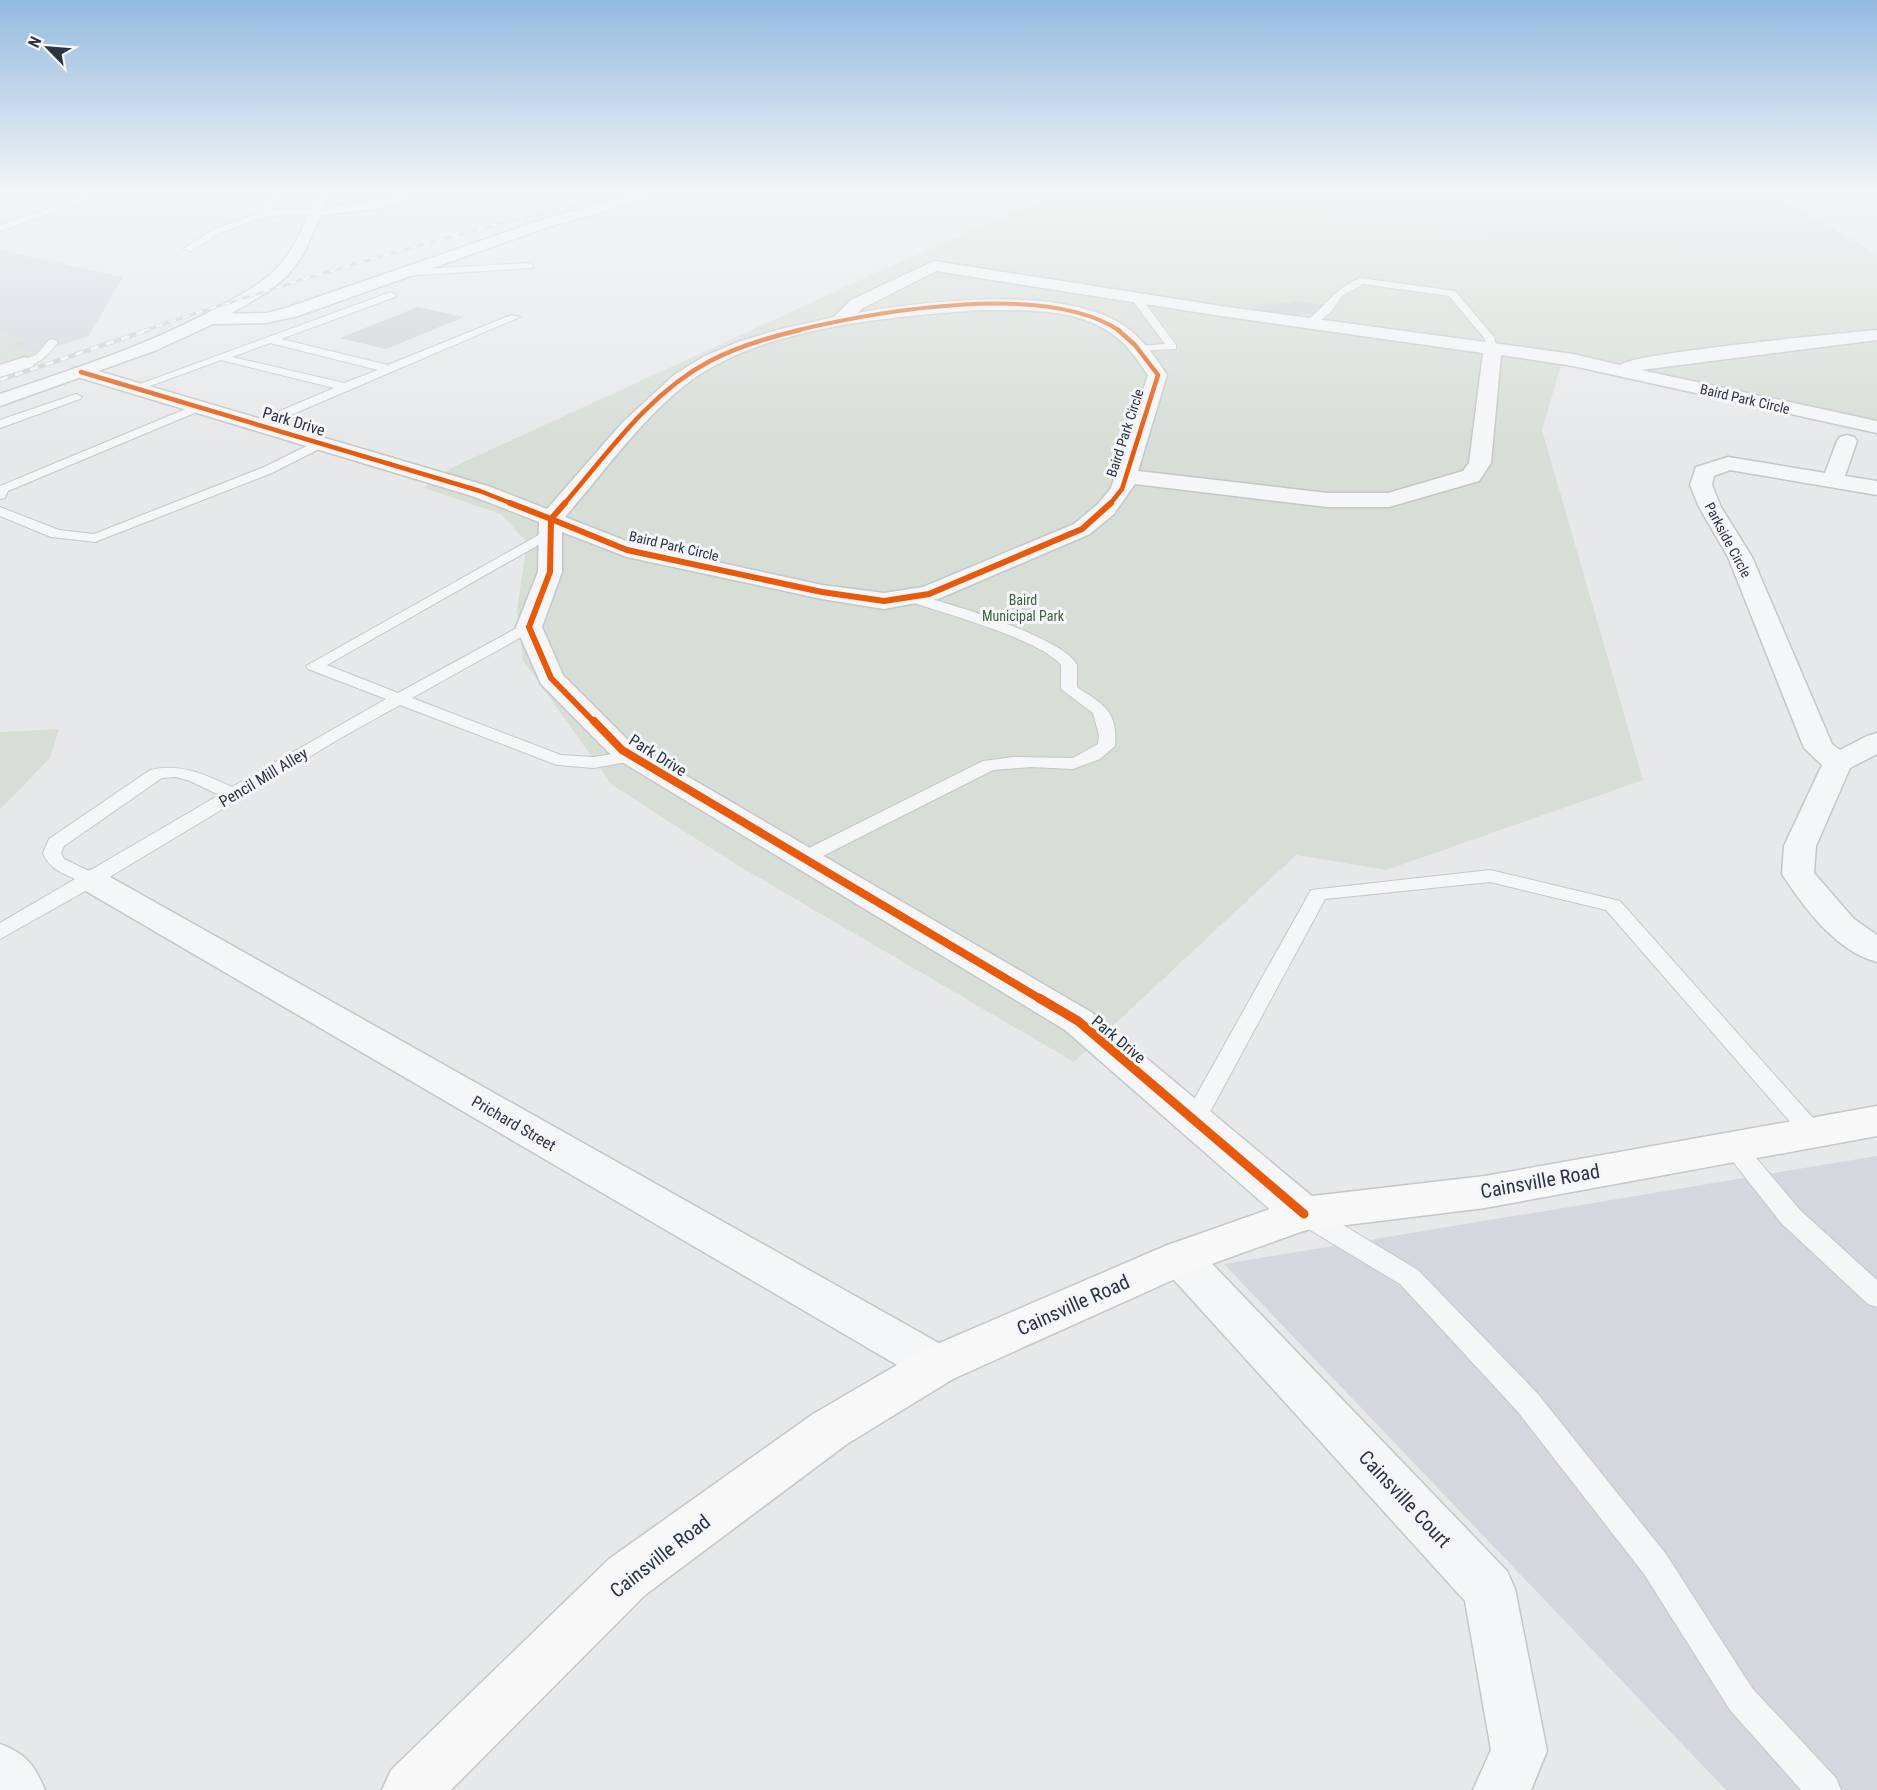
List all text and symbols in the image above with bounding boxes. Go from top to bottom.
north arrow [18,18,78,78]
text: N [24,33,46,50]
street label: Baird Park Circle [1699,381,1792,417]
street label: Baird Park Circle [1103,387,1147,479]
street label: Park Drive [260,403,327,440]
street label: Parkside Circle [1701,500,1755,581]
street label: Baird Park Circle [628,528,721,564]
park label: Baird Municipal Park [982,592,1065,624]
street label: Park Drive [626,730,690,780]
street label: Pencil Mill Alley [216,743,311,811]
street label: Park Drive [1088,1011,1149,1067]
street label: Prichard Street [468,1092,559,1155]
street label: Cainsville Road [1478,1159,1602,1203]
street label: Cainsville Road [1013,1269,1133,1341]
street label: Cainsville Court [1354,1445,1456,1553]
street label: Cainsville Road [605,1509,715,1603]

